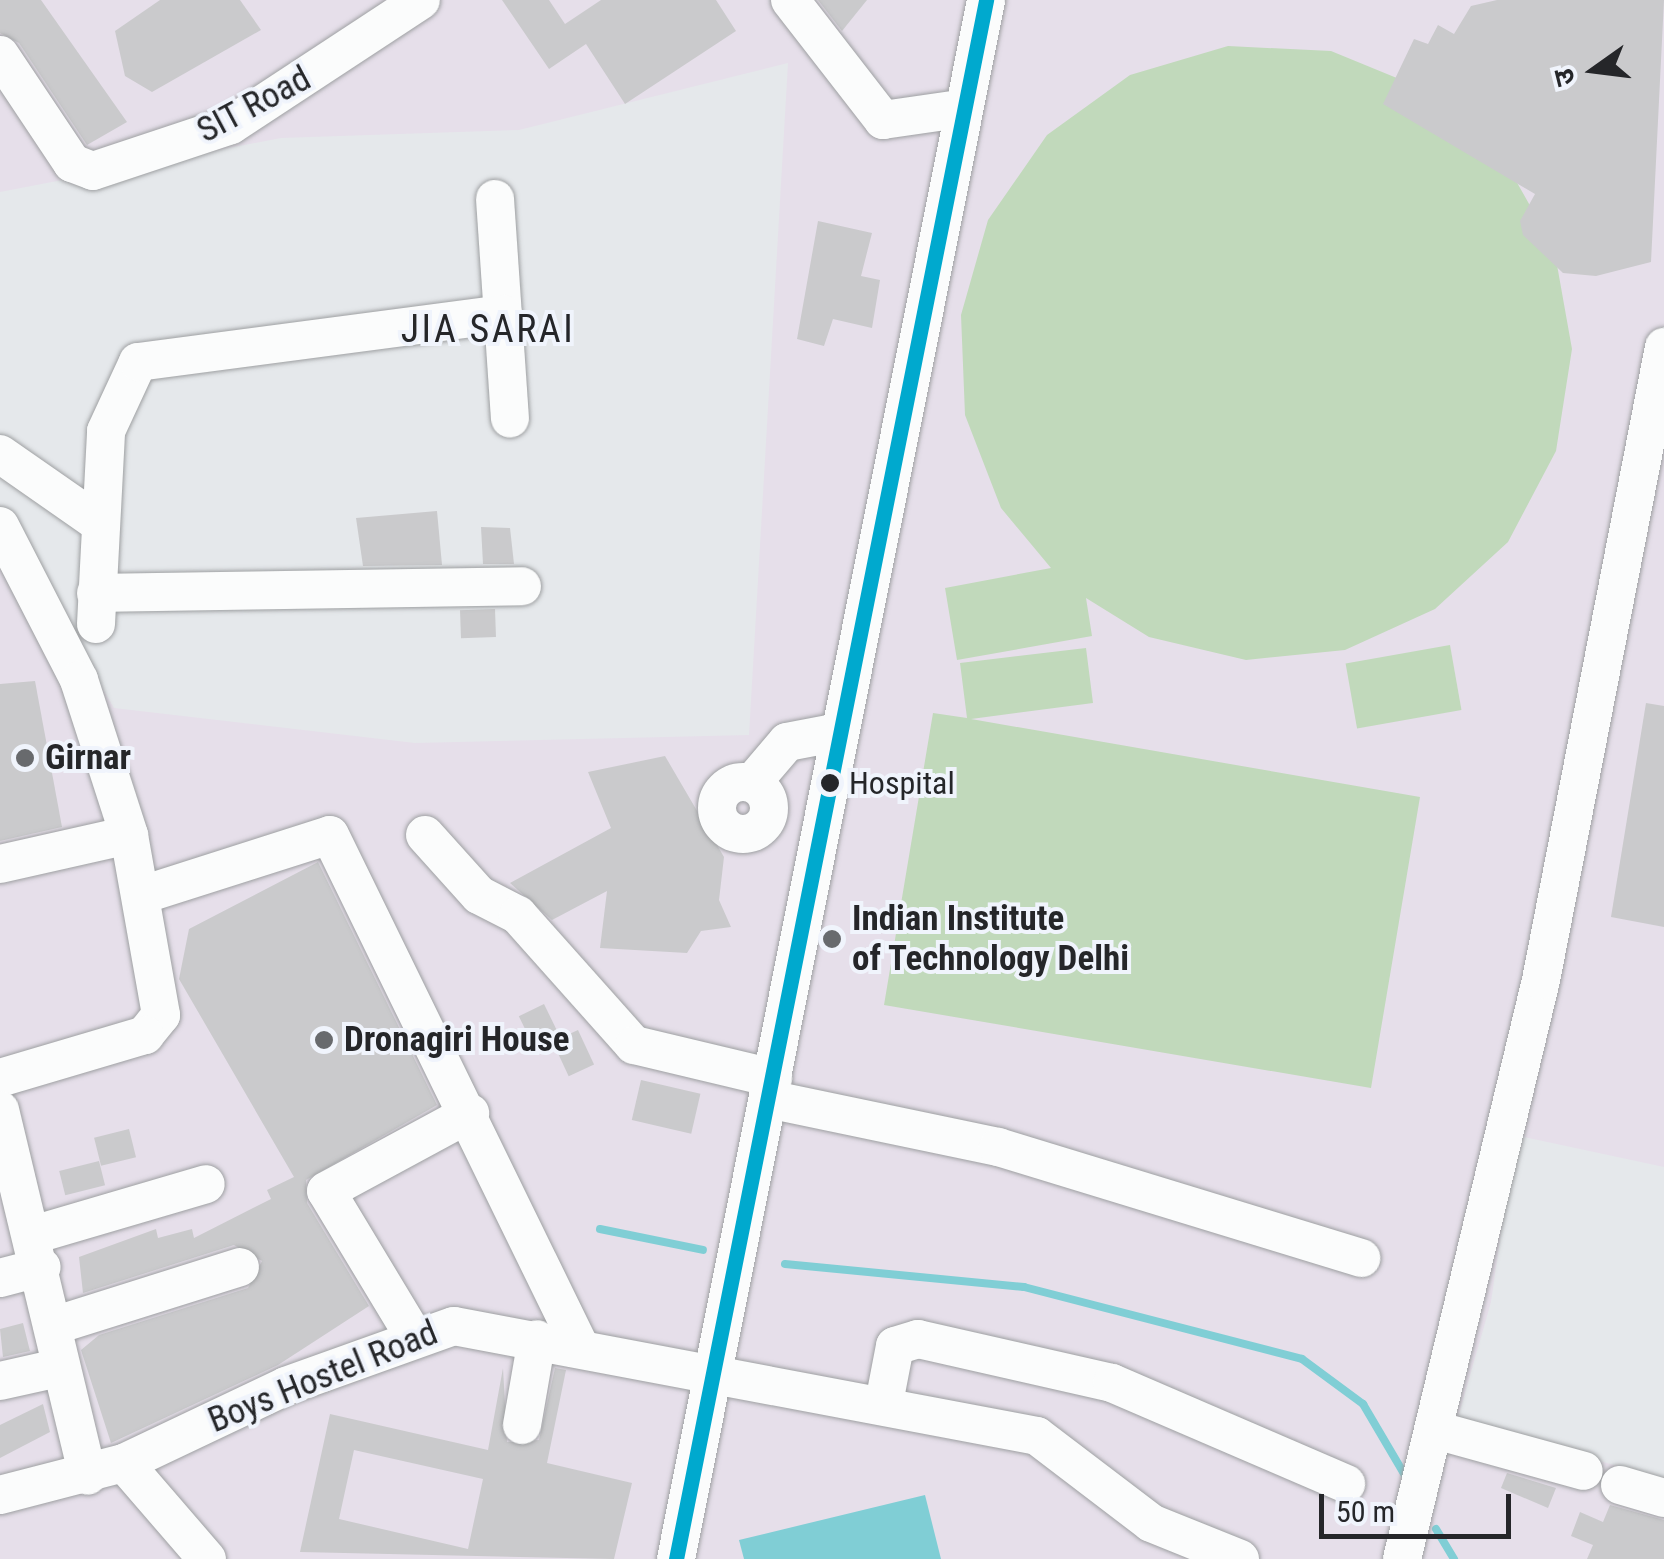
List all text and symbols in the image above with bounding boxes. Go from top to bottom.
north arrow [1544,20,1644,120]
street label: SIT Road [190,58,318,152]
text: उ [1546,65,1582,89]
district label: JIA SARAI [401,307,575,353]
place label: Girnar [45,737,131,779]
marker: Girnar [14,747,36,769]
place label: Hospital [849,764,955,802]
marker: Hospital [820,773,840,793]
place label: Indian Institute of Technology Delhi [852,898,1130,980]
marker: Indian Institute of Technology Delhi [821,928,843,950]
place label: Dronagiri House [344,1019,570,1061]
marker: Dronagiri House [313,1029,335,1051]
street label: Boys Hostel Road [202,1312,444,1442]
scale bar [1324,1474,1516,1536]
text: 50 m [1336,1494,1395,1529]

